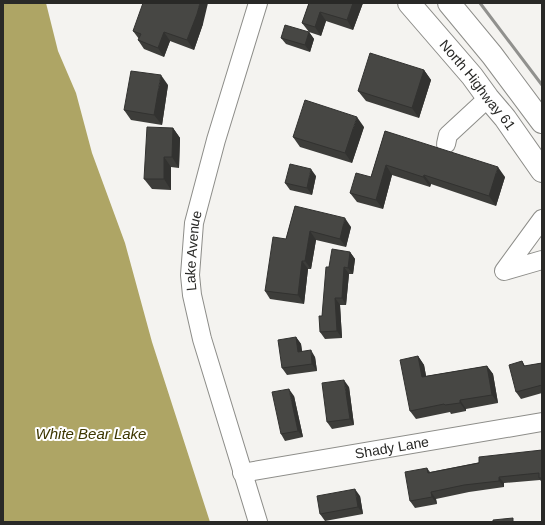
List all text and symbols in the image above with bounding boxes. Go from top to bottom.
street label: North Highway 61 [436,37,519,133]
street label: Lake Avenue [182,209,205,292]
water label: White Bear Lake [36,425,146,442]
street label: Shady Lane [354,433,430,462]

